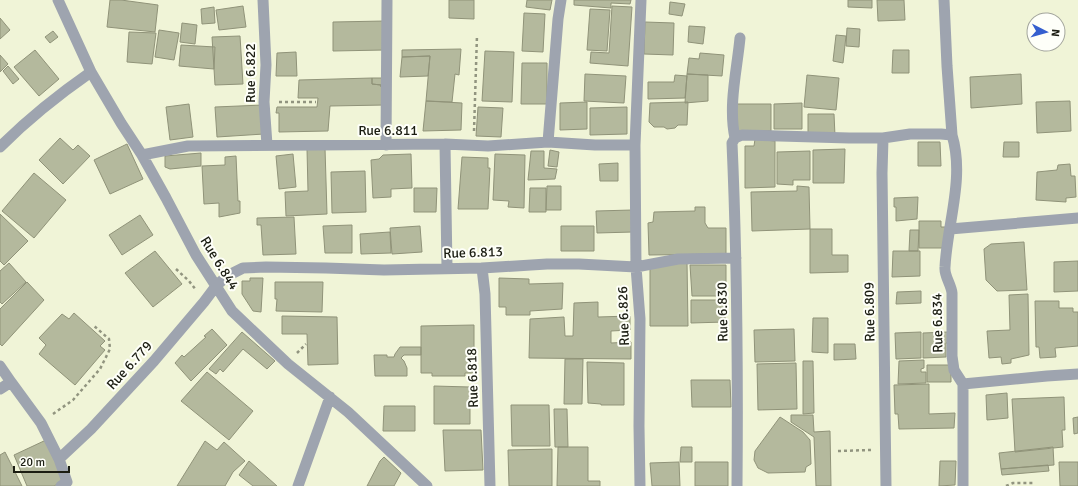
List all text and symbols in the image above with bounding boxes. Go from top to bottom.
north arrow [1026,12,1066,52]
text: N [1049,29,1062,37]
street label: Rue 6.822 [242,43,259,103]
street label: Rue 6.811 [358,122,418,139]
street label: Rue 6.844 [197,233,243,293]
street label: Rue 6.813 [443,243,503,262]
street label: Rue 6.830 [713,282,732,342]
street label: Rue 6.809 [860,282,879,342]
street label: Rue 6.826 [614,286,633,346]
street label: Rue 6.834 [928,293,947,353]
street label: Rue 6.779 [103,337,156,393]
street label: Rue 6.818 [463,348,482,408]
scale bar [14,448,69,474]
text: 20 m [20,455,45,470]

